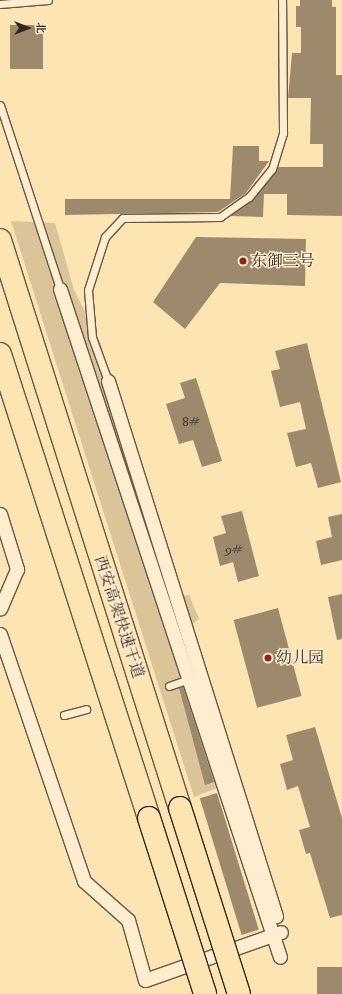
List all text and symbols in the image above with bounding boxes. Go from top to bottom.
north arrow [8,8,48,48]
text: 北 [33,23,47,34]
place label: 东御三号 [251,251,315,271]
marker: 东御三号 [238,256,248,266]
house number: 8# [182,414,200,430]
house number: 9# [225,542,243,558]
street label: 西安高架快速干道 [90,553,148,681]
place label: 幼儿园 [276,648,324,668]
marker: 幼儿园 [263,653,273,663]

